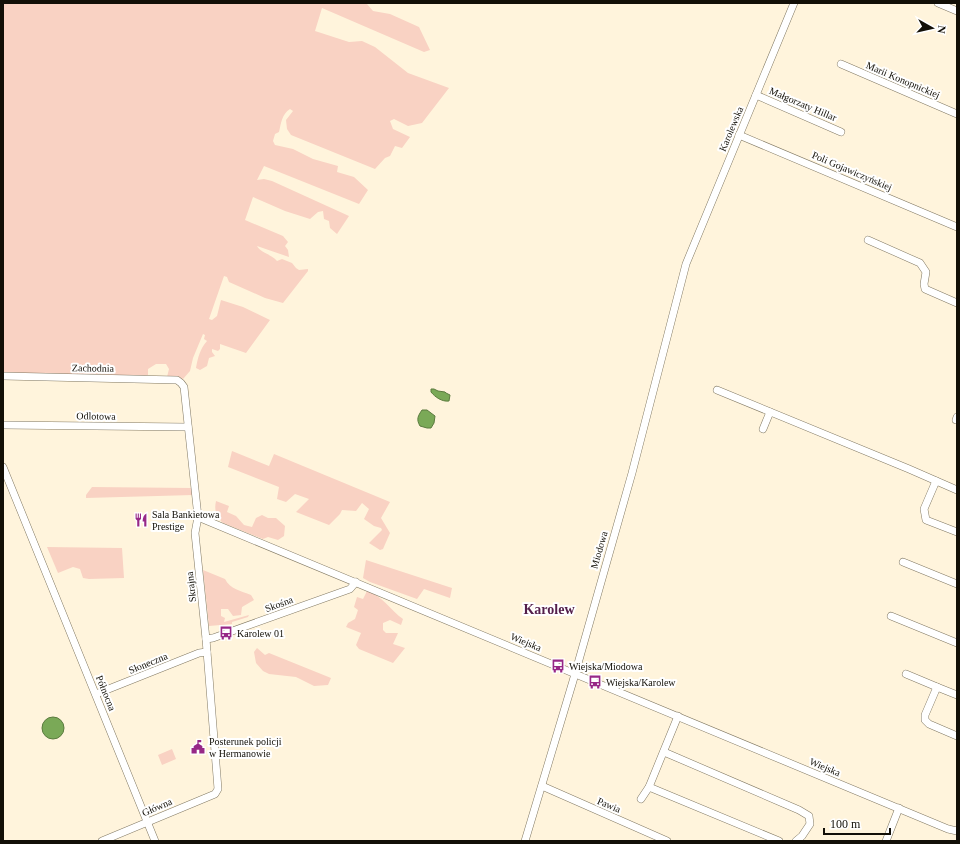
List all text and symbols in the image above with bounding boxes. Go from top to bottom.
north arrow [912,8,952,48]
text: N [935,25,948,34]
street label: Marii Konopnickiej [864,59,942,101]
street label: Małgorzaty Hillar [768,85,839,123]
street label: Karolewska [717,104,746,153]
street label: Poli Gojawiczyńskiej [810,149,894,193]
street label: Zachodnia [72,362,115,374]
street label: Odlotowa [76,410,116,422]
place label: Sala Bankietowa Prestige [152,509,220,532]
restaurant icon: Sala Bankietowa Prestige [133,512,149,528]
street label: Miodowa [588,530,610,570]
street label: Skrajna [184,571,198,603]
street label: Skośna [264,594,295,614]
district label: Karolew [523,602,575,617]
bus stop icon: Karolew 01 [218,625,234,641]
place label: Karolew 01 [237,628,284,639]
street label: Wiejska [509,631,544,654]
street label: Słoneczna [127,650,170,676]
bus stop icon: Wiejska/Miodowa [550,658,566,674]
place label: Wiejska/Miodowa [569,661,643,672]
street label: Północna [94,674,118,713]
bus stop icon: Wiejska/Karolew [587,674,603,690]
place label: Wiejska/Karolew [606,677,676,688]
place label: Posterunek policji w Hermanowie [209,736,282,759]
public building icon: Posterunek policji w Hermanowie [190,739,206,755]
street label: Wiejska [808,756,843,779]
street label: Pawia [596,795,623,815]
street label: Główna [140,796,174,818]
scale bar [824,810,890,836]
text: 100 m [830,817,861,831]

